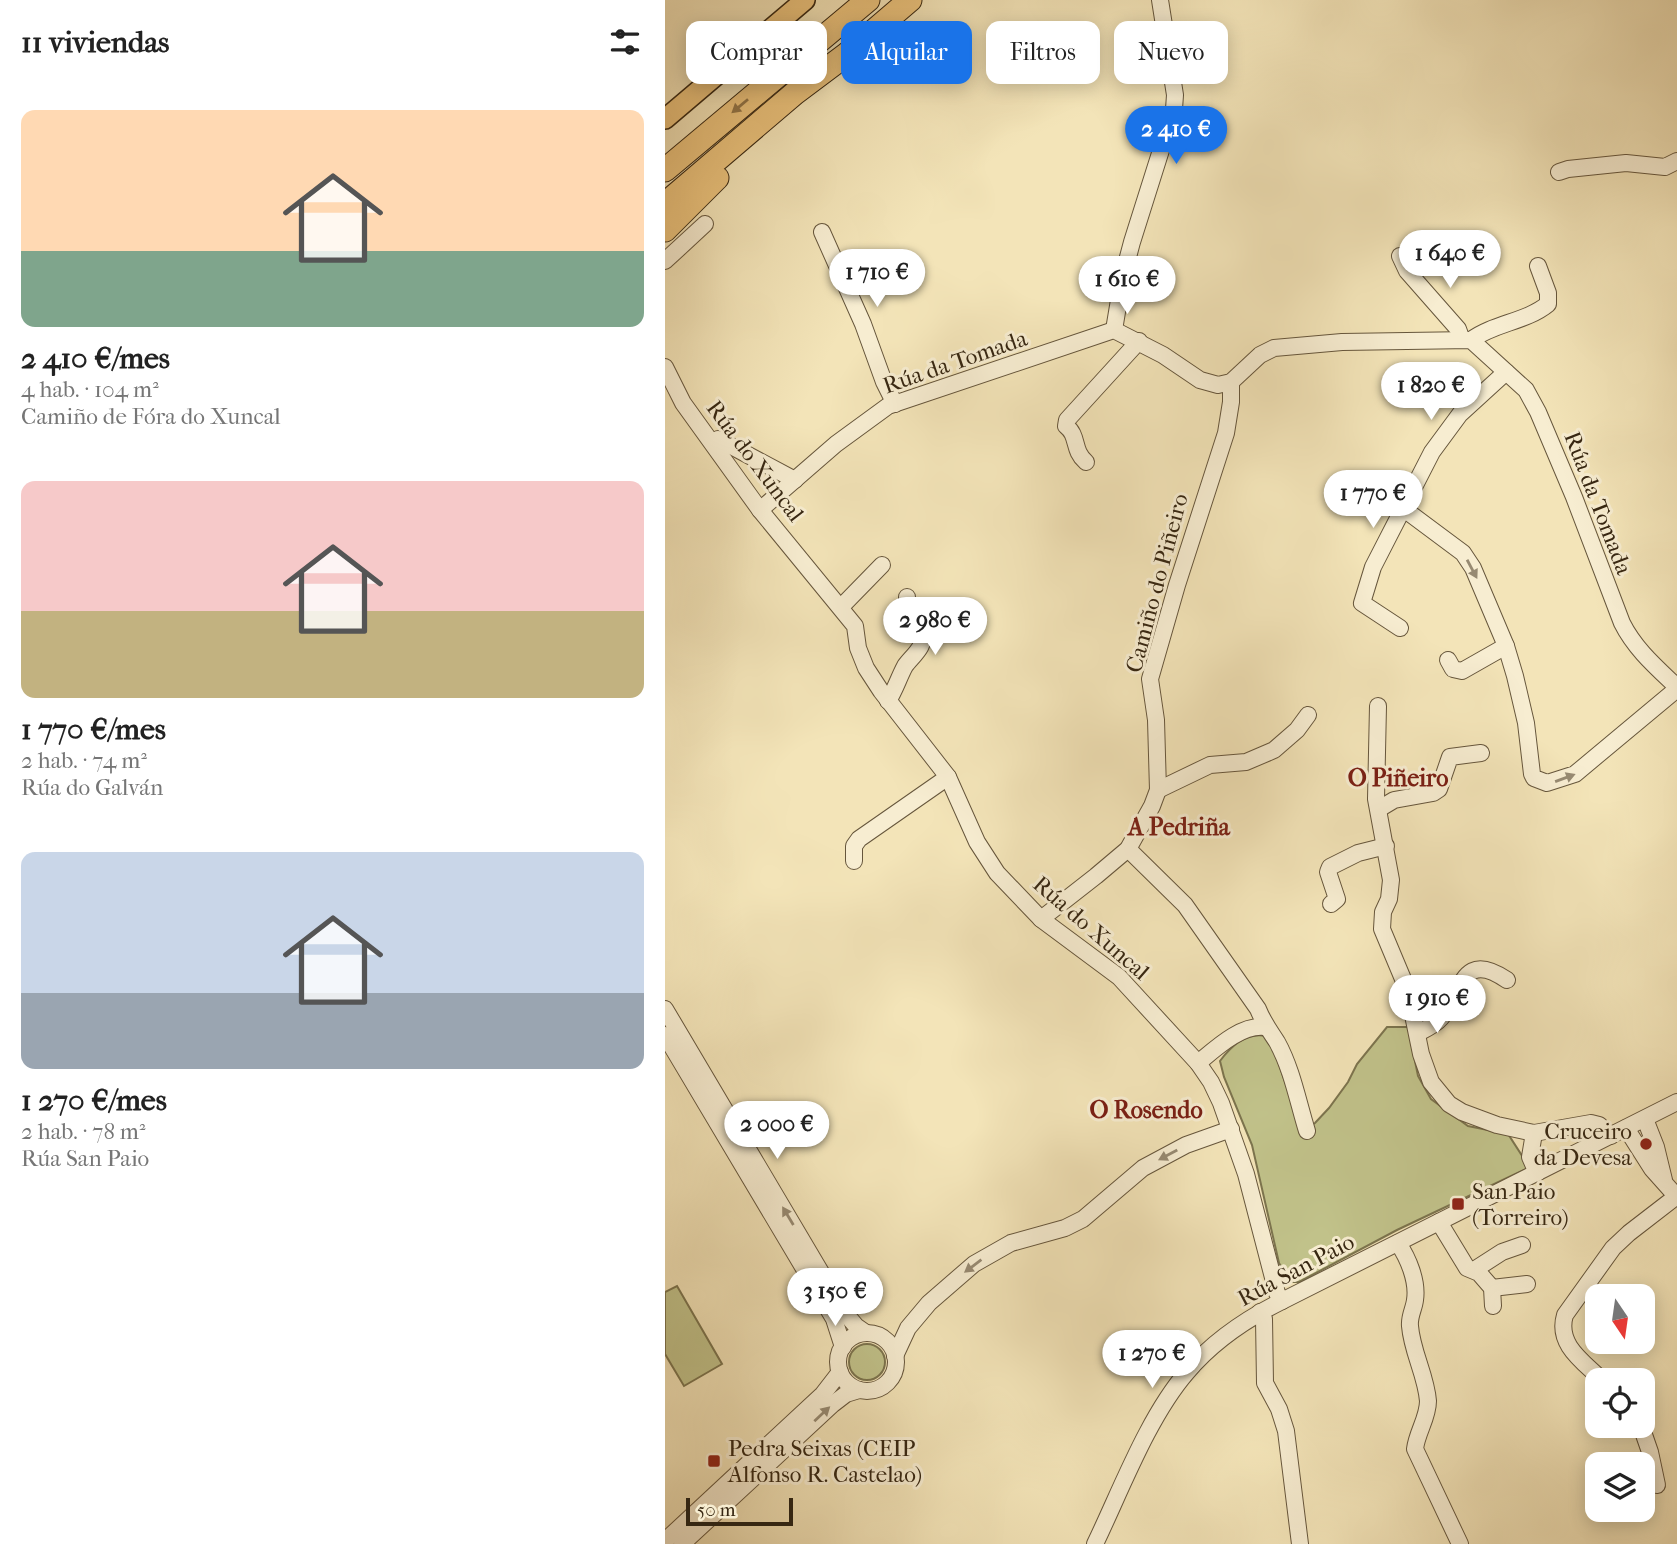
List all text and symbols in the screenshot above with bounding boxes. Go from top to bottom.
chip: Comprar [686,21,827,84]
chip: Alquilar [841,21,972,84]
chip: Filtros [986,21,1100,84]
chip: Nuevo [1114,21,1228,84]
icon: filters [606,23,644,61]
text: 11 viviendas [21,25,169,60]
one-way arrow [731,98,748,113]
pin: 2 410 € [1111,106,1241,166]
text: 2 410 € [1141,115,1211,142]
icon: home [270,155,396,281]
pin: 1 640 € [1385,230,1515,290]
text: 1 640 € [1415,239,1485,266]
pin: 1 710 € [812,250,942,309]
pin: 1 610 € [1062,256,1192,316]
text: 1 710 € [845,258,909,285]
text: 1 610 € [1095,265,1159,292]
street label: Rúa da Tomada [879,325,1031,399]
text: 2 410 €/mes [21,341,170,376]
pin: 1 820 € [1366,362,1496,422]
text: 1 820 € [1397,371,1465,398]
text: 4 hab. · 104 m² [21,376,159,403]
street label: Rúa do Xuncal [701,395,810,527]
text: Camiño de Fóra do Xuncal [21,403,281,430]
street label: Rúa da Tomada [1558,428,1638,579]
pin: 1 770 € [1308,470,1438,530]
text: 1 770 € [1340,479,1406,506]
street label: Camiño do Piñeiro [1120,490,1194,676]
icon: home [270,526,396,652]
one-way arrow [1467,559,1478,579]
pin: 2 980 € [870,598,1000,657]
text: 2 980 € [899,606,971,633]
text: 1 770 €/mes [21,712,166,747]
text: 2 hab. · 74 m² [21,747,147,774]
district label: O Piñeiro [1348,764,1448,792]
one-way arrow [1554,772,1575,783]
text: Rúa do Galván [21,774,163,801]
district label: A Pedriña [1126,813,1231,841]
street label: Rúa do Xuncal [1027,870,1155,986]
icon: home [270,897,396,1023]
pin: 1 910 € [1372,976,1502,1035]
text: 1 910 € [1405,984,1469,1011]
text: 1 270 €/mes [21,1083,167,1118]
district label: O Rosendo [1089,1096,1203,1124]
pin: 2 000 € [712,1102,842,1161]
text: 2 000 € [740,1110,814,1137]
text: 2 hab. · 78 m² [21,1118,145,1145]
place label: Cruceiro da Devesa [1534,1118,1632,1171]
marker: Cruceiro da Devesa [1638,1136,1654,1152]
text: Rúa San Paio [21,1145,149,1172]
one-way arrow [1158,1149,1178,1161]
place label: San Paio (Torreiro) [1472,1178,1569,1231]
marker: San Paio (Torreiro) [1450,1196,1466,1212]
one-way arrow [782,1207,794,1226]
street label: Rúa San Paio [1233,1228,1359,1312]
one-way arrow [964,1259,982,1273]
pin: 3 150 € [770,1268,900,1328]
text: 3 150 € [803,1277,867,1304]
north arrow [1585,1284,1655,1354]
map controls [1585,1284,1655,1522]
pin: 1 270 € [1087,1330,1217,1390]
text: 1 270 € [1118,1339,1186,1366]
button: locate [1585,1368,1655,1438]
one-way arrow [813,1407,830,1423]
place label: Pedra Seixas (CEIP Alfonso R. Castelao) [727,1435,922,1488]
button: layers [1585,1452,1655,1522]
marker: Pedra Seixas (CEIP Alfonso R. Castelao) [706,1453,722,1469]
scale bar [686,1495,793,1527]
text: 50 m [697,1499,736,1521]

